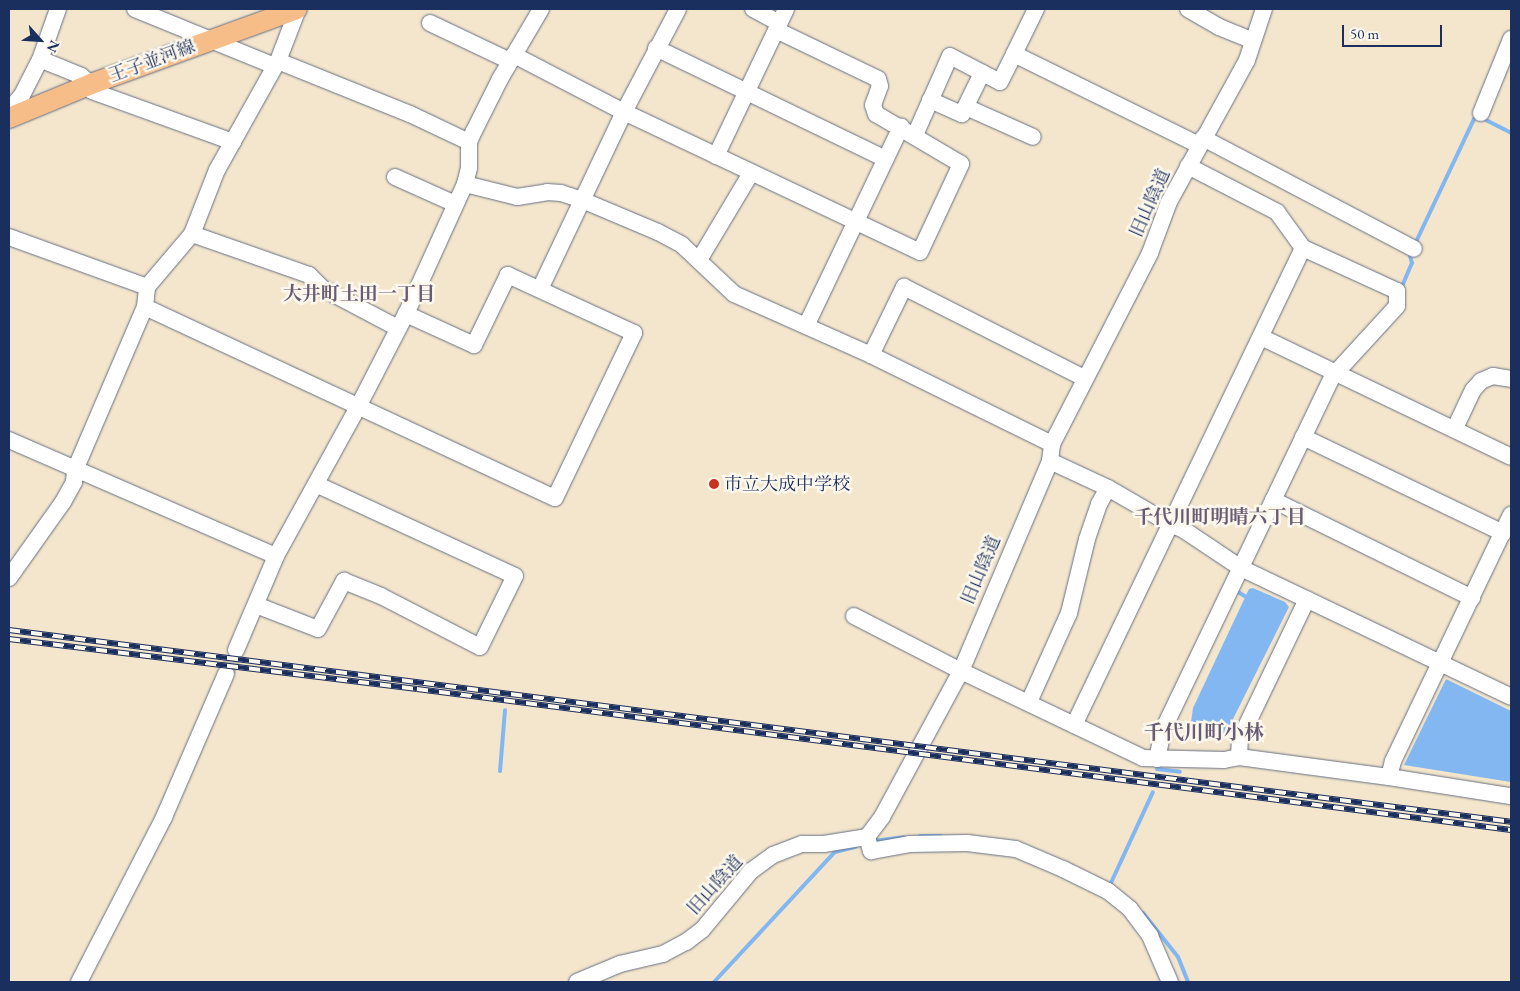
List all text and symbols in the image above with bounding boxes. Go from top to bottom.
north arrow [15,15,65,65]
scale bar [1345,15,1445,47]
text: 50 m [1350,24,1379,43]
street label: 王子並河線 [106,35,198,87]
text: N [43,38,64,56]
street label: 旧山陰道 [1125,166,1175,240]
district label: 大井町土田一丁目 [283,283,435,305]
place label: 市立大成中学校 [724,473,850,495]
marker: 市立大成中学校 [708,478,720,490]
district label: 千代川町明晴六丁目 [1135,506,1305,528]
street label: 旧山陰道 [957,533,1005,607]
district label: 千代川町小林 [1144,720,1264,744]
street label: 旧山陰道 [683,851,747,919]

